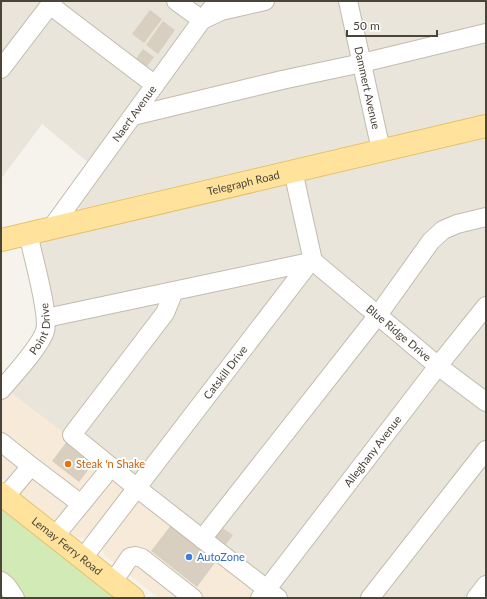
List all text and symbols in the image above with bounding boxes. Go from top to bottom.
scale bar [347,12,437,38]
text: 50 m [353,18,380,33]
street label: Dammert Avenue [352,45,383,131]
street label: Naert Avenue [109,82,159,144]
street label: Telegraph Road [206,168,281,197]
street label: Point Drive [26,302,52,357]
street label: Blue Ridge Drive [364,302,434,364]
street label: Catskill Drive [200,343,250,401]
street label: Alleghany Avenue [341,413,404,489]
place label: Steak 'n Shake [76,457,145,470]
marker: Steak 'n Shake [63,459,73,469]
street label: Lemay Ferry Road [30,514,105,577]
place label: AutoZone [197,550,245,563]
marker: AutoZone [184,552,194,562]

